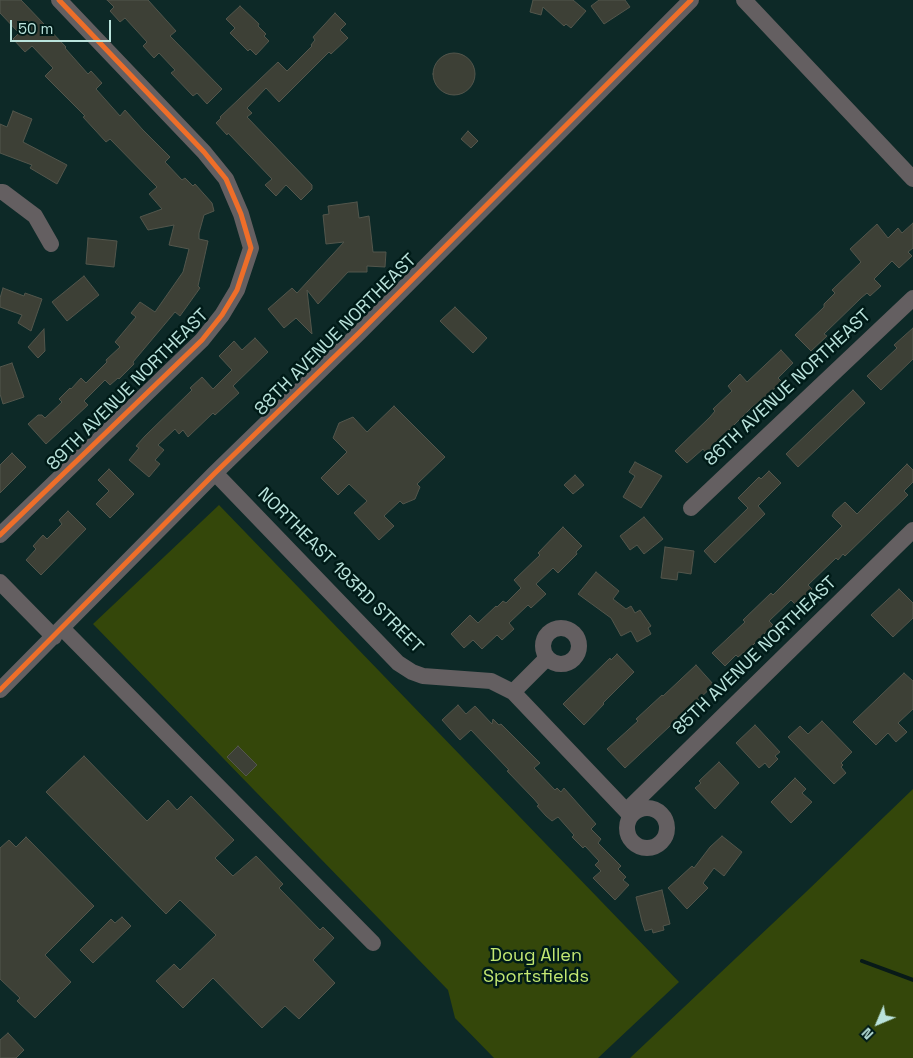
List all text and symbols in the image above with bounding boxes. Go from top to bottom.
scale bar [12,10,114,42]
text: 50 m [18,19,53,38]
street label: 88TH AVENUE NORTHEAST [251,250,421,420]
street label: 89TH AVENUE NORTHEAST [43,305,213,475]
street label: 86TH AVENUE NORTHEAST [700,305,876,471]
street label: NORTHEAST 193RD STREET [253,484,427,658]
street label: 85TH AVENUE NORTHEAST [669,572,841,740]
park label: Doug Allen Sportsfields [483,945,589,988]
north arrow [853,998,903,1048]
text: N [858,1024,877,1043]

